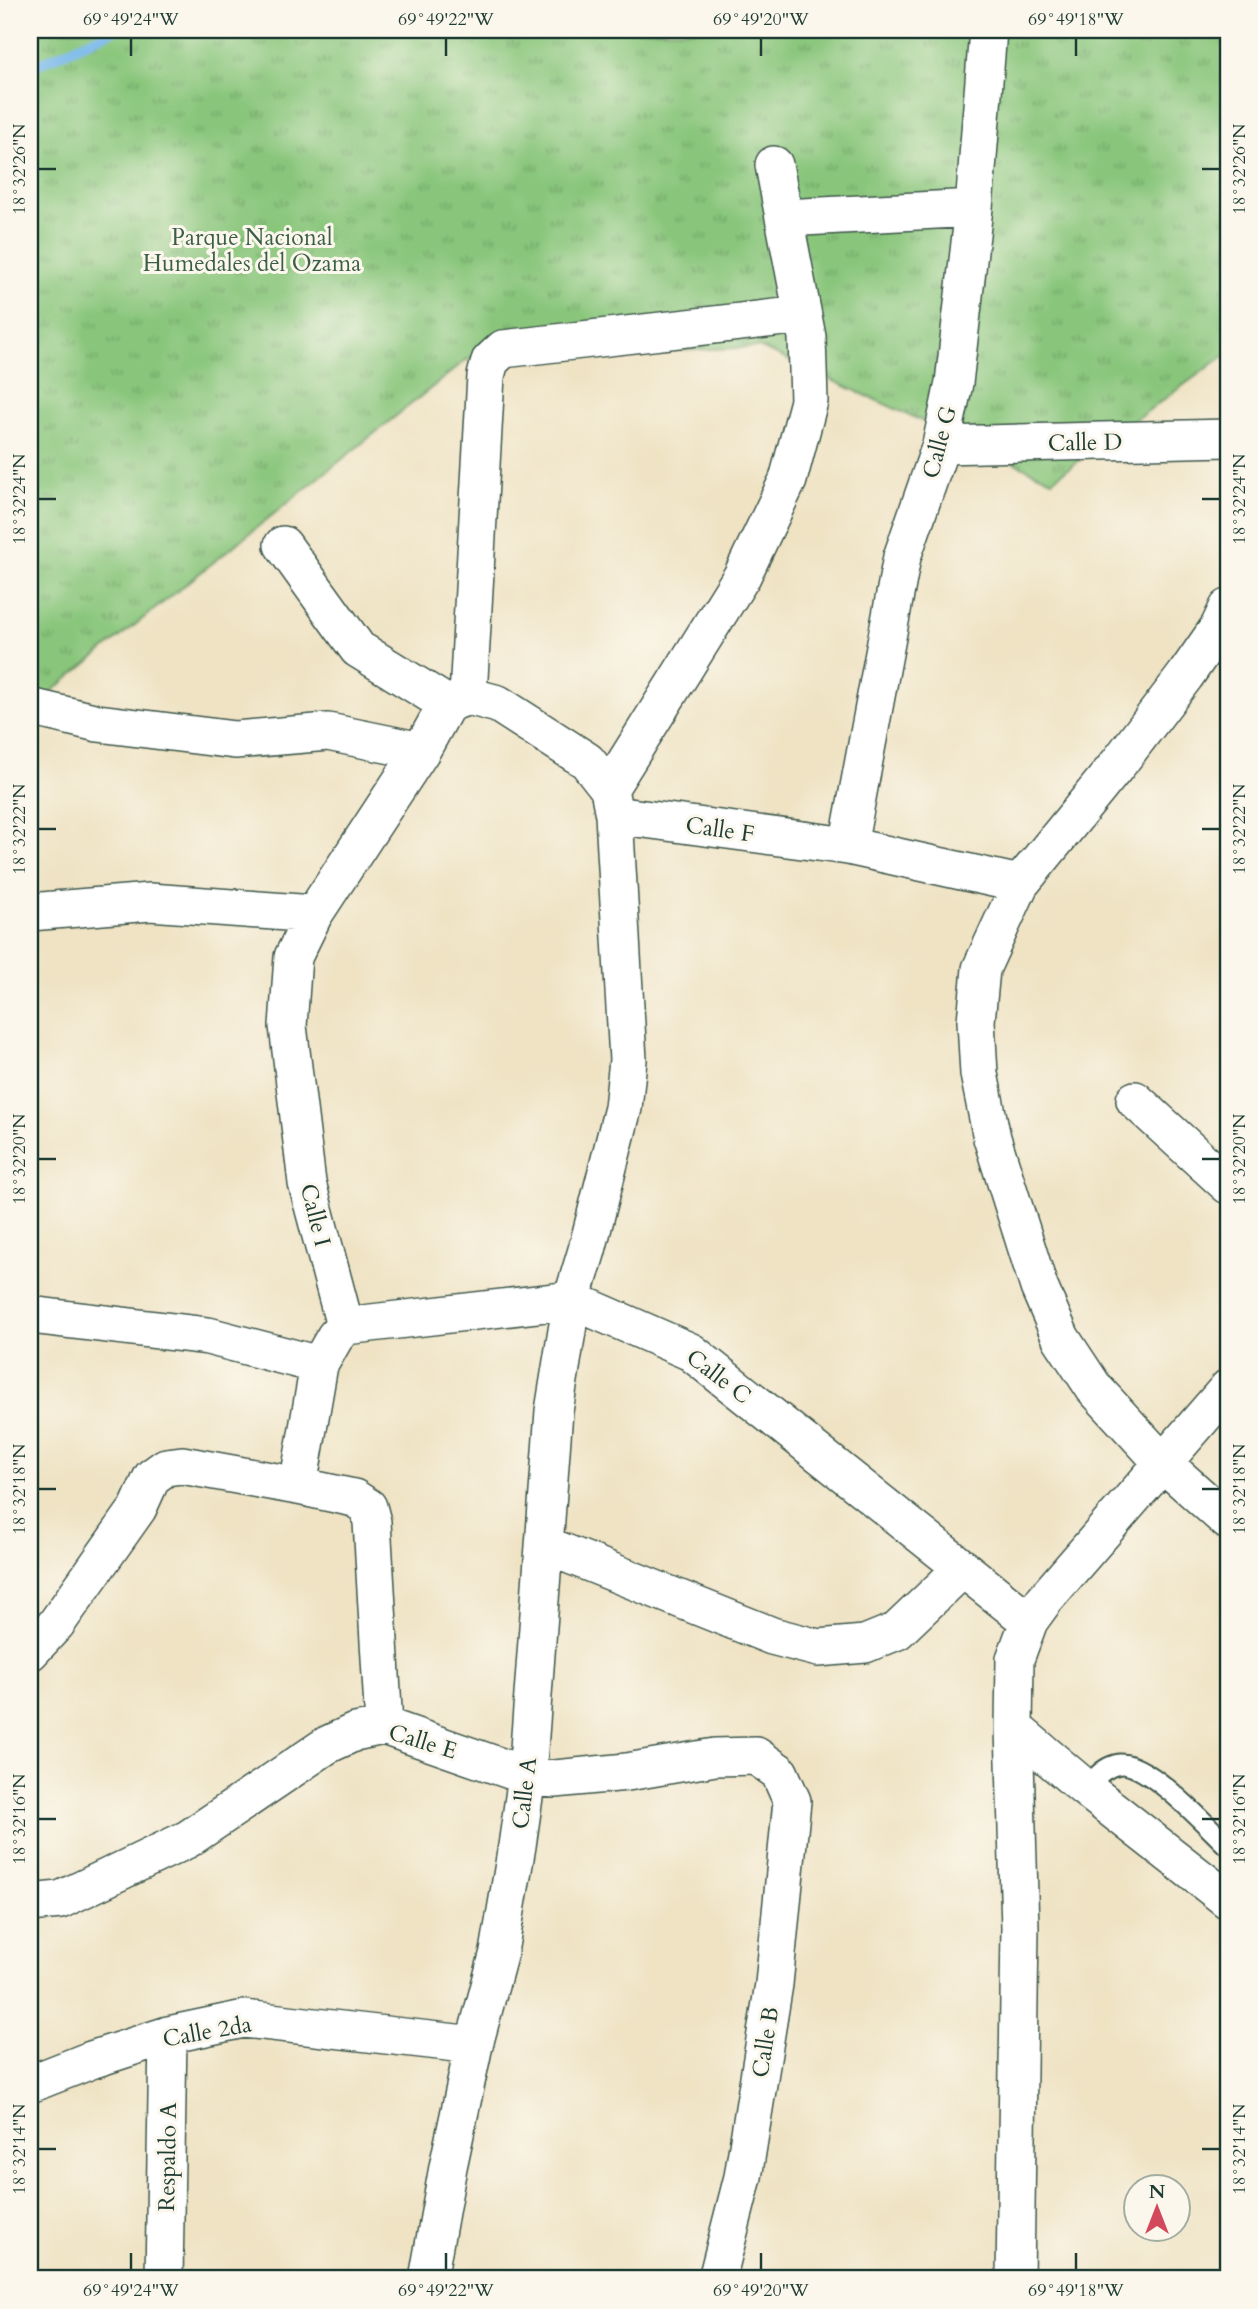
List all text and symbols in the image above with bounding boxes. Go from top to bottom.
text: 69°49'24"W [83,7,179,32]
text: 69°49'22"W [398,7,494,32]
text: 69°49'20"W [713,7,809,32]
text: 69°49'18"W [1028,7,1124,32]
text: 18°32'26"N [7,123,32,215]
text: 18°32'26"N [1227,123,1252,215]
park label: Parque Nacional Humedales del Ozama [143,222,361,279]
street label: Calle G [915,402,964,482]
street label: Calle D [1047,426,1123,459]
text: 18°32'24"N [7,453,32,545]
text: 18°32'24"N [1227,453,1252,545]
text: 18°32'22"N [7,783,32,875]
text: 18°32'22"N [1227,783,1252,875]
street label: Calle F [684,809,756,850]
text: 18°32'20"N [7,1113,32,1205]
text: 18°32'20"N [1227,1113,1252,1205]
street label: Calle I [293,1180,338,1250]
street label: Calle C [680,1342,757,1411]
text: 18°32'18"N [7,1443,32,1535]
text: 18°32'18"N [1227,1443,1252,1535]
street label: Calle E [385,1716,461,1767]
street label: Calle A [505,1755,544,1831]
text: 18°32'16"N [7,1773,32,1865]
text: 18°32'16"N [1227,1773,1252,1865]
street label: Calle B [745,2004,786,2080]
street label: Calle 2da [160,2008,254,2055]
street label: Respaldo A [151,2101,184,2212]
text: 18°32'14"N [7,2103,32,2195]
text: 18°32'14"N [1227,2103,1252,2195]
north arrow [1122,2172,1192,2242]
text: N [1149,2179,1166,2205]
text: 69°49'24"W [83,2278,179,2303]
text: 69°49'22"W [398,2278,494,2303]
text: 69°49'20"W [713,2278,809,2303]
text: 69°49'18"W [1028,2278,1124,2303]

